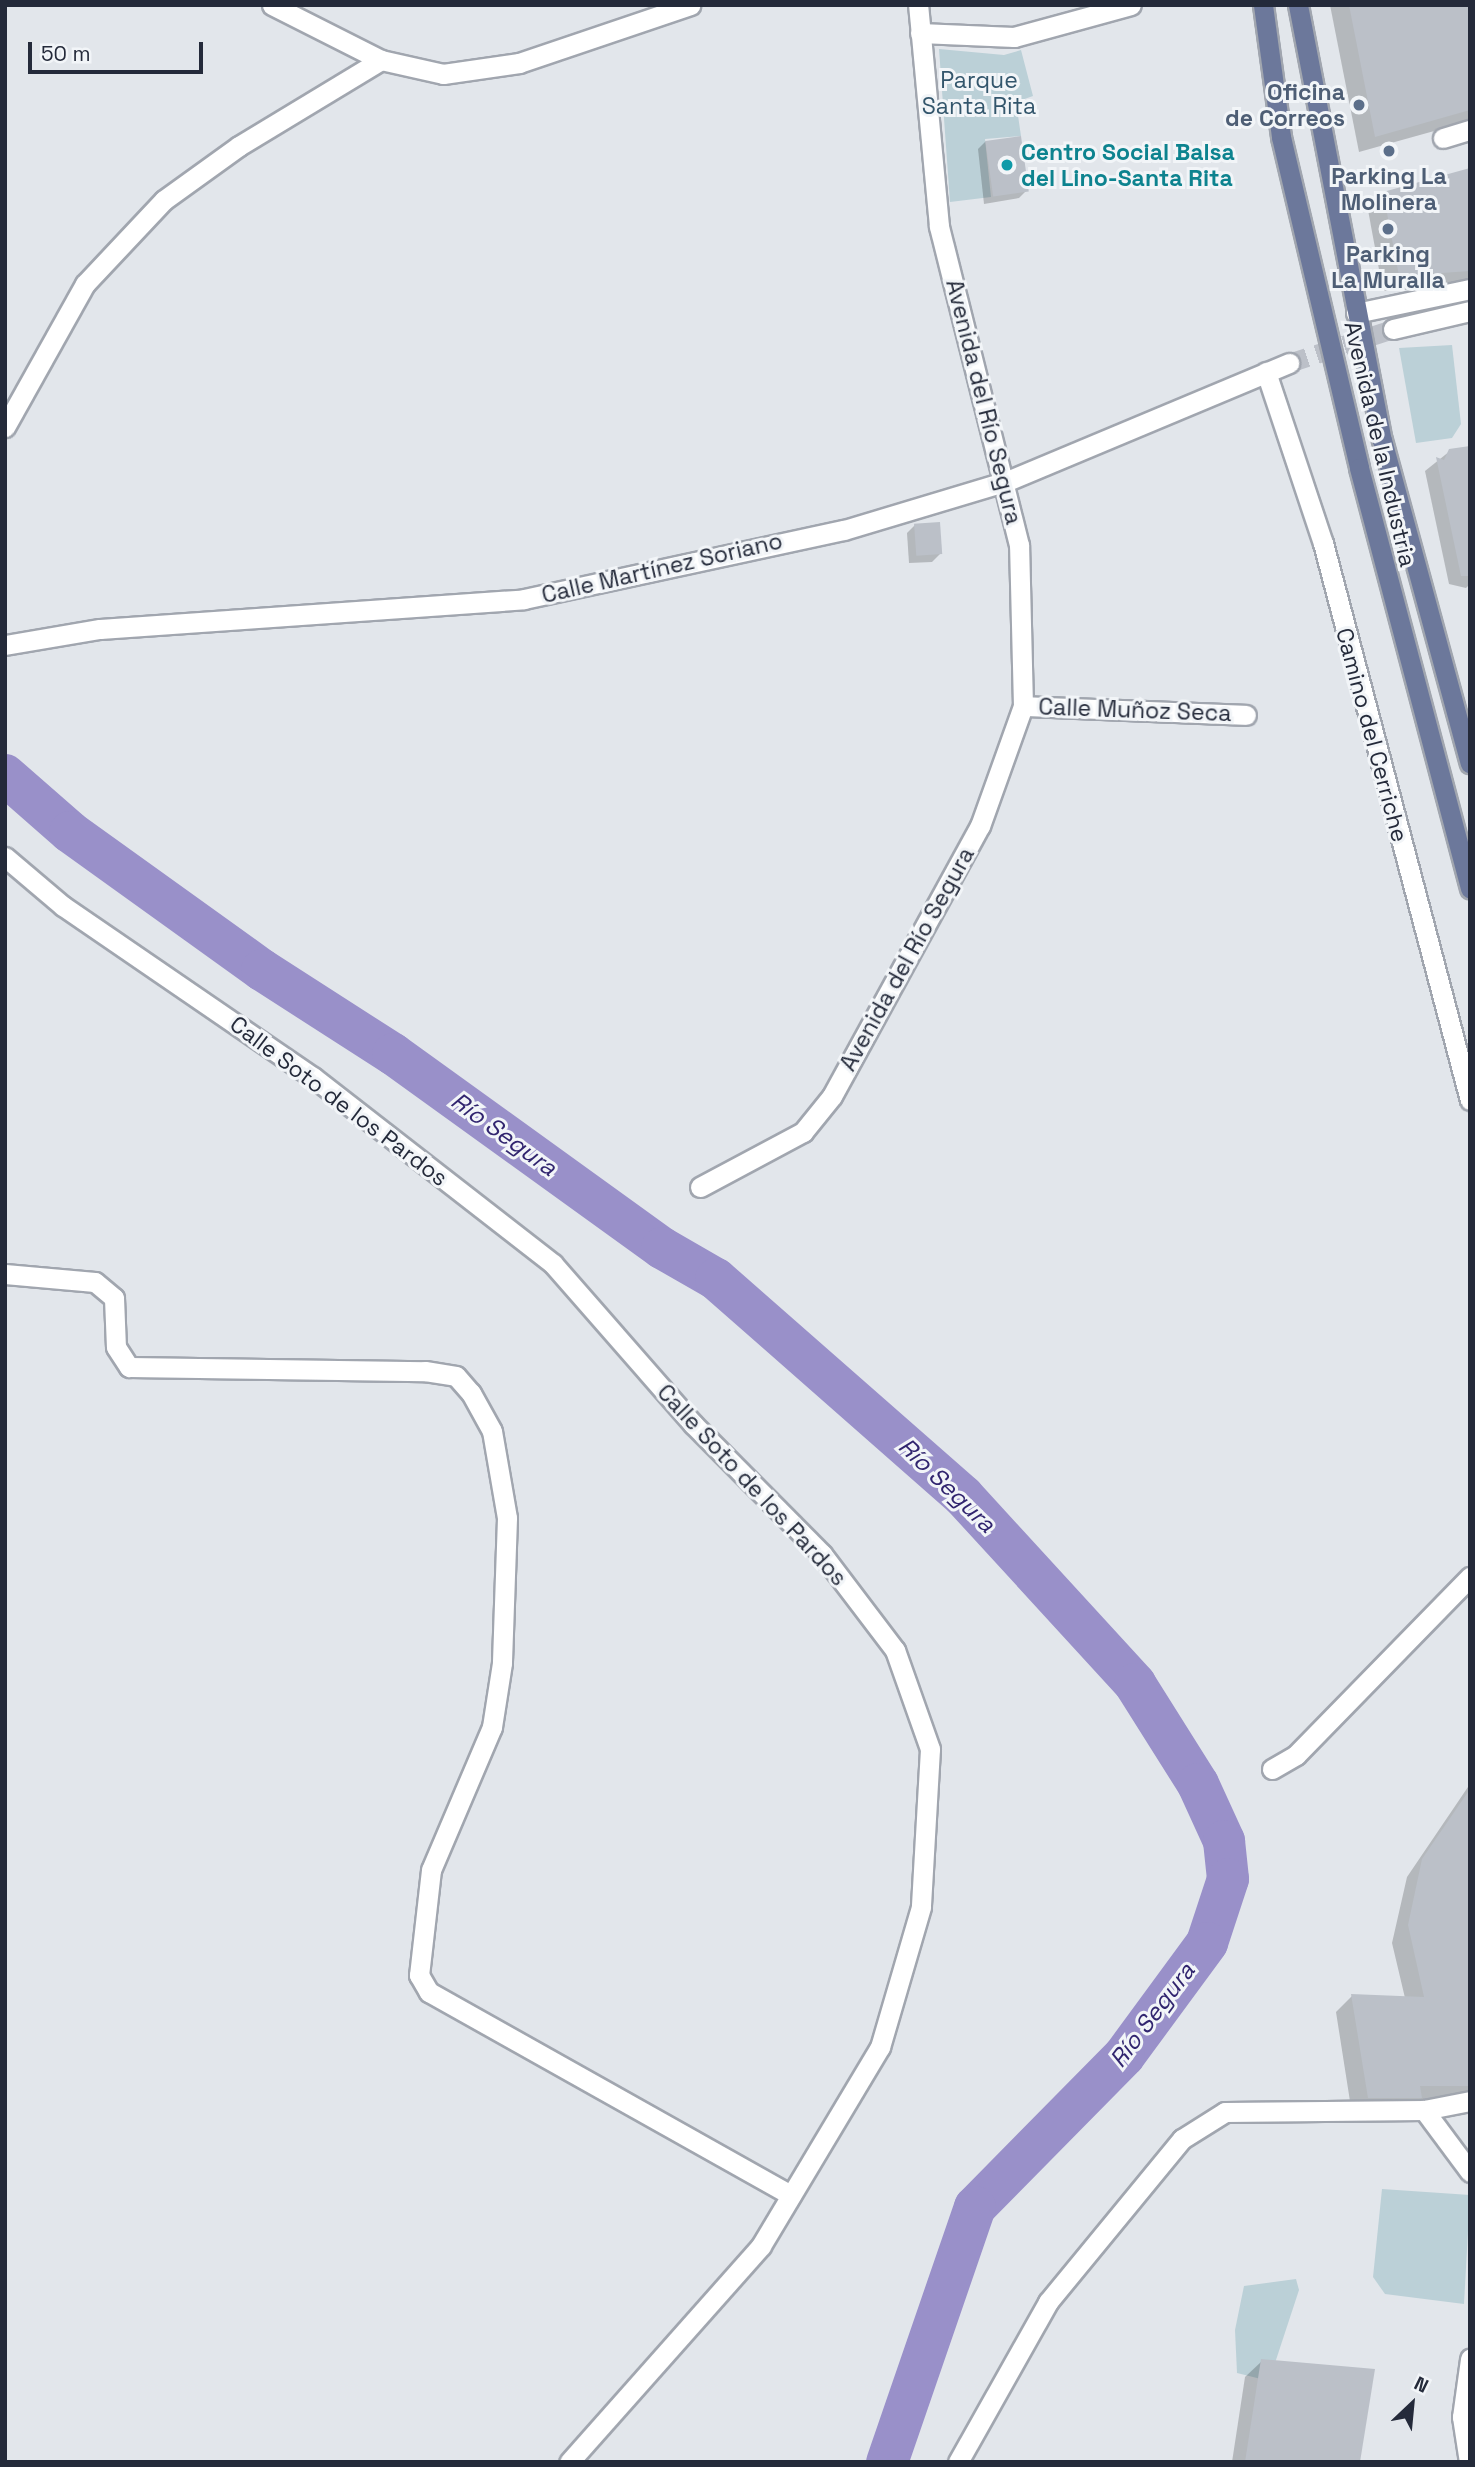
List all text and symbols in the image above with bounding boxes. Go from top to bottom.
scale bar [32,28,206,72]
text: 50 m [41,40,91,67]
park label: Parque Santa Rita [922,66,1036,120]
place label: Oficina de Correos [1225,78,1345,132]
marker: Oficina de Correos [1351,97,1367,113]
place label: Centro Social Balsa del Lino-Santa Rita [1021,138,1235,192]
marker: Parking La Molinera [1381,143,1397,159]
marker: Centro Social Balsa del Lino-Santa Rita [999,157,1015,173]
place label: Parking La Molinera [1331,162,1447,216]
marker: Parking La Muralla [1380,221,1396,237]
place label: Parking La Muralla [1331,240,1445,294]
street label: Avenida del Río Segura [940,277,1028,527]
street label: Avenida de la Industria [1338,319,1422,569]
street label: Calle Martínez Soriano [539,527,785,609]
street label: Camino del Cerriche [1330,625,1414,845]
street label: Calle Muñoz Seca [1038,693,1232,727]
street label: Avenida del Río Segura [834,842,980,1076]
street label: Calle Soto de los Pardos [225,1010,453,1192]
water label: Río Segura [446,1086,562,1182]
street label: Calle Soto de los Pardos [651,1379,853,1591]
water label: Río Segura [893,1432,1001,1538]
water label: Río Segura [1103,1957,1201,2073]
north arrow [1377,2369,1447,2439]
text: N [1410,2371,1433,2399]

